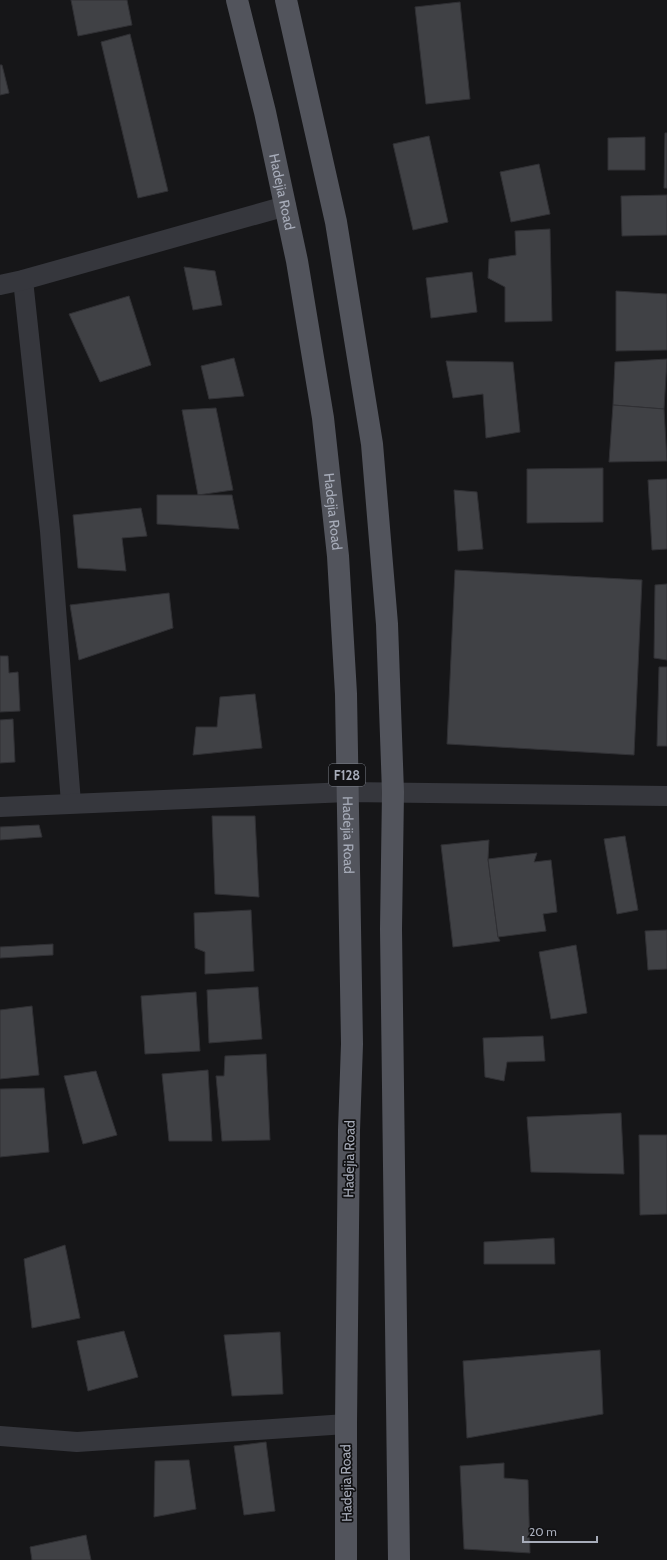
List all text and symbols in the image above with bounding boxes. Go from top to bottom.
street label: Hadejia Road [265,152,299,232]
street label: Hadejia Road [320,472,346,551]
road number: F128 [329,764,365,786]
street label: Hadejia Road [339,796,358,874]
street label: Hadejia Road [339,1120,359,1198]
street label: Hadejia Road [336,1444,356,1522]
scale bar [523,1518,597,1544]
text: 20 m [529,1524,557,1539]

